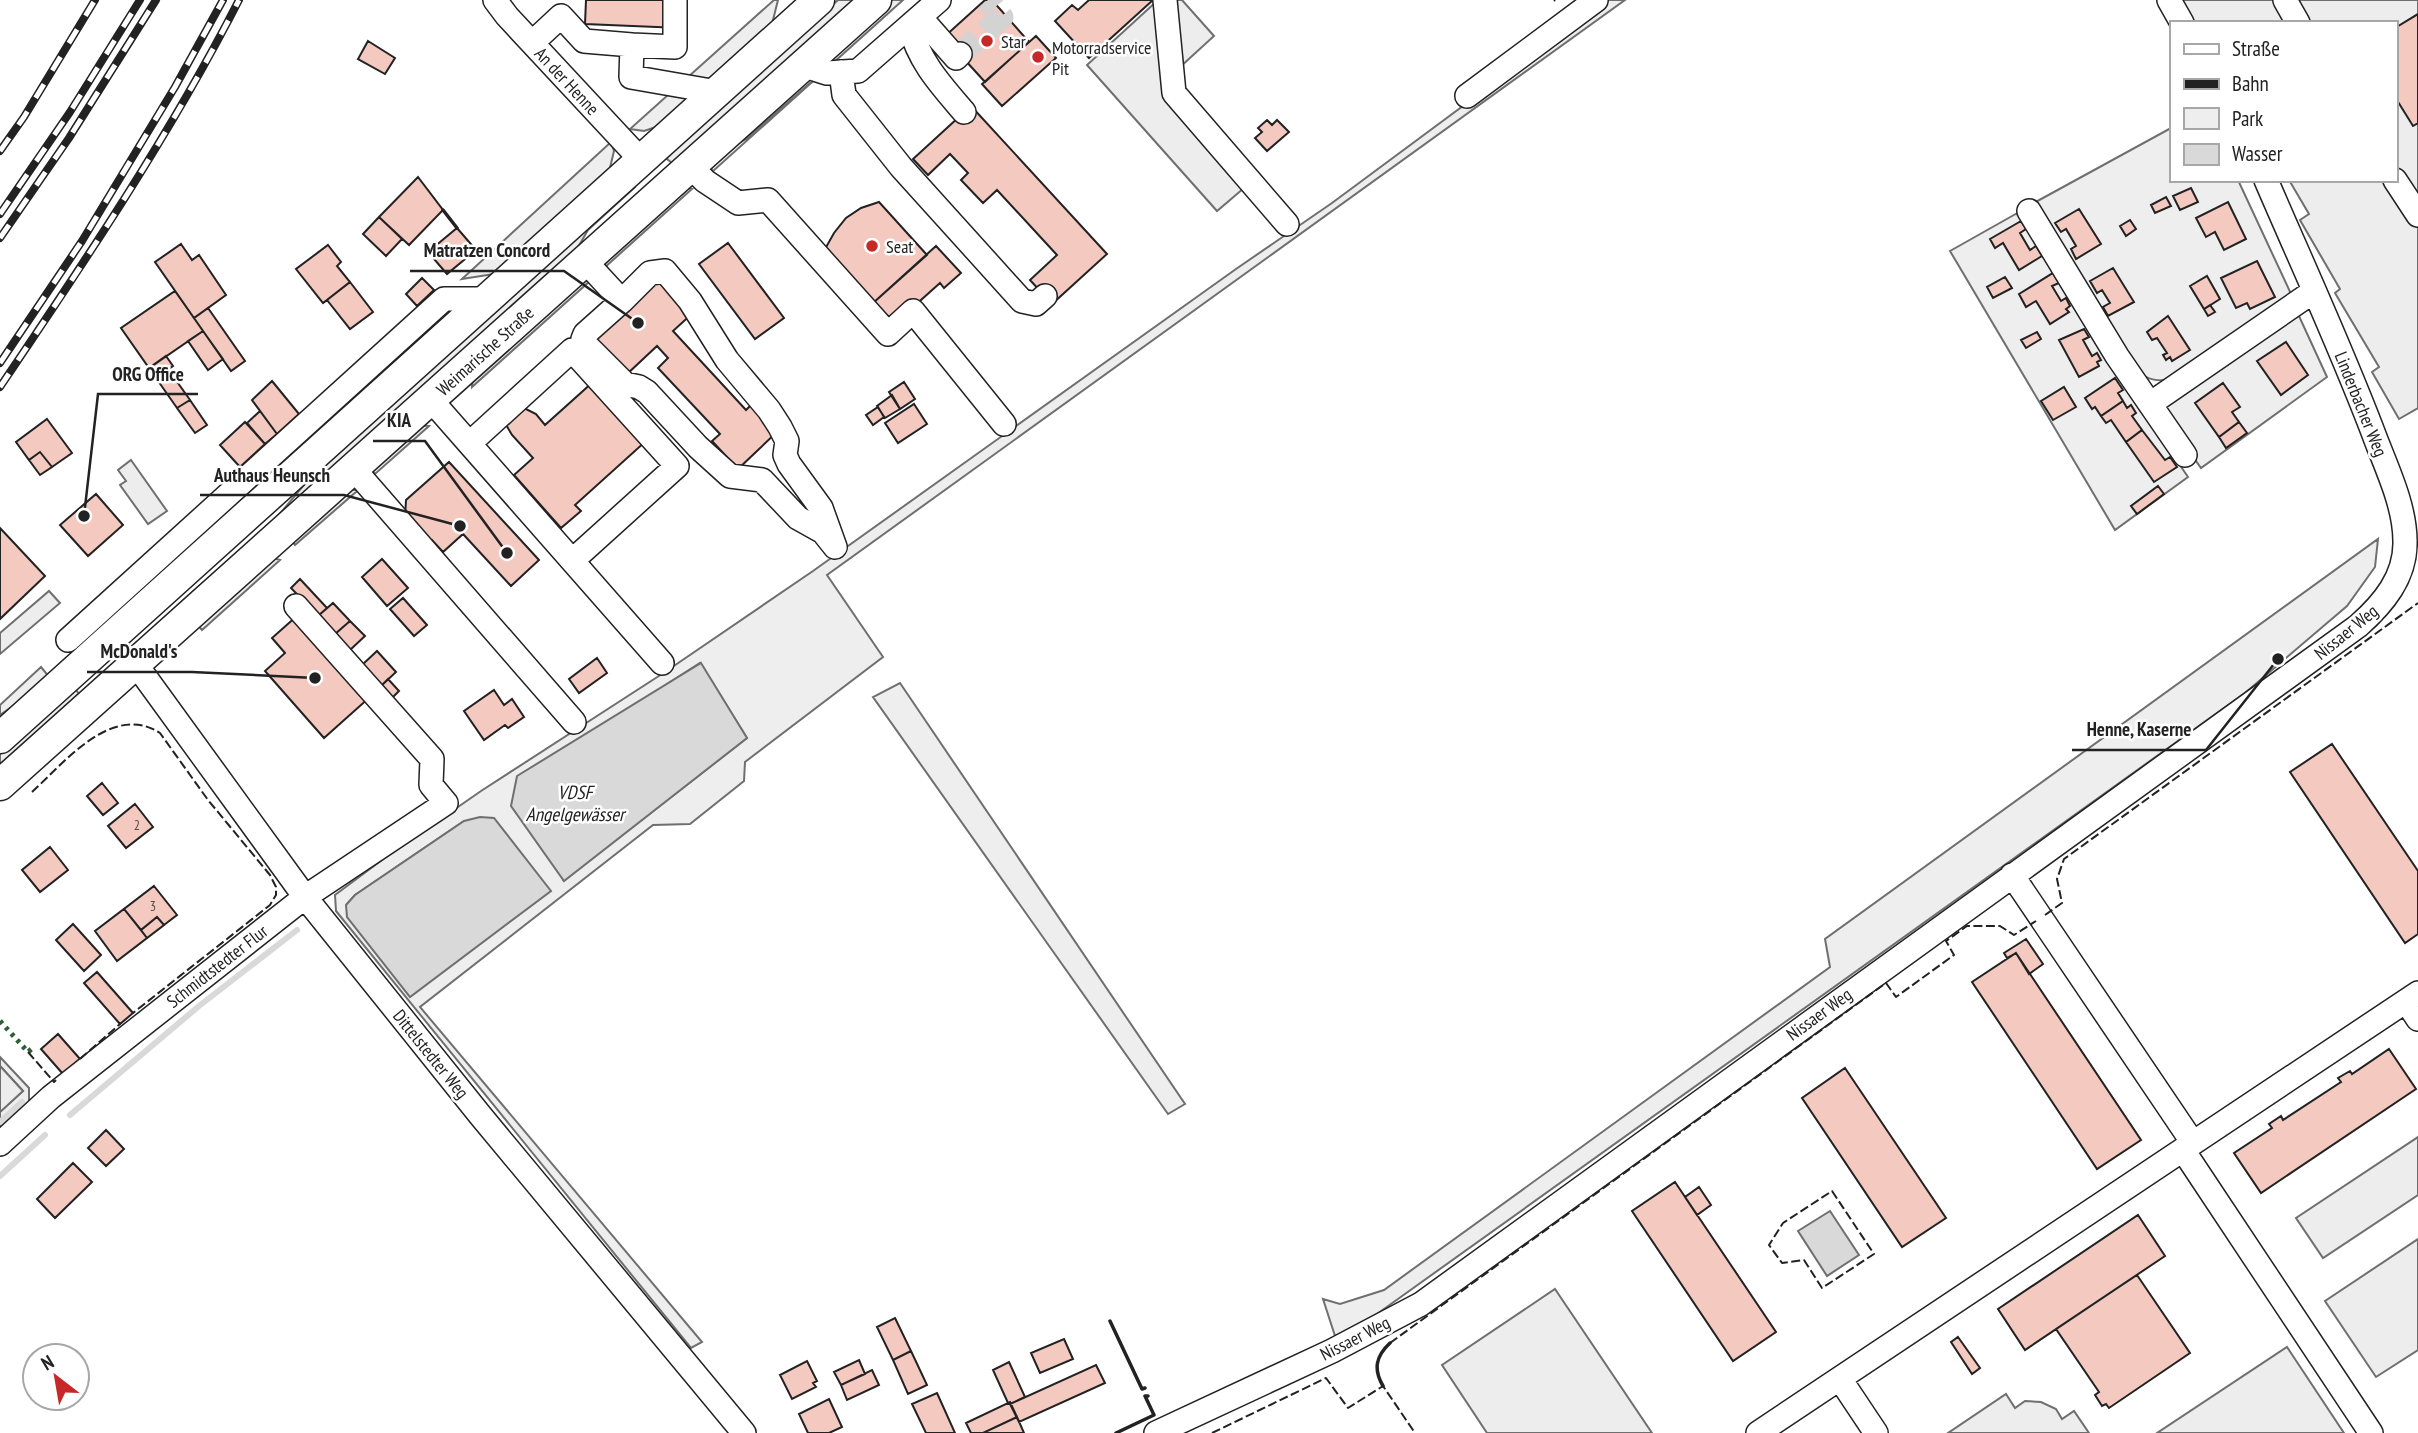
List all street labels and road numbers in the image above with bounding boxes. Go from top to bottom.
street label: An der Henne [530,42,604,120]
street label: Weimarische Straße [432,301,538,401]
street label: Linderbacher Weg [2330,348,2392,460]
street label: Nissaer Weg [2309,599,2383,665]
street label: Schmidtstedter Flur [162,919,272,1013]
street label: Nissaer Weg [1782,983,1856,1045]
street label: Dittelstedter Weg [388,1005,474,1103]
street label: Nissaer Weg [1316,1311,1394,1365]

